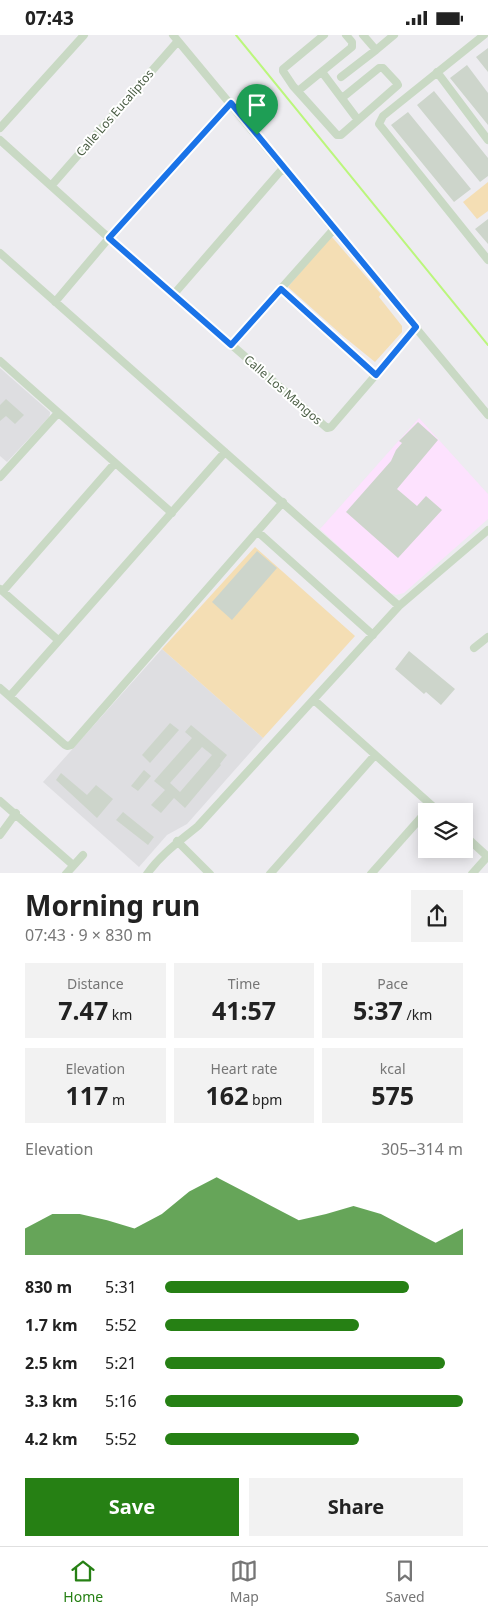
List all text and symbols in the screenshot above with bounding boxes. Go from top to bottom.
text: 07:43 [25,5,74,31]
street label: Calle Los Eucaliptos [72,65,157,160]
pin [236,84,278,135]
icon: arrive [243,91,271,119]
street label: Calle Los Mangos [241,351,326,428]
map controls [418,803,473,858]
button: layers [418,803,473,858]
text: Morning run [25,886,200,924]
button: share [411,890,463,942]
text: 07:43 · 9 × 830 m [25,924,152,946]
text: Distance [67,974,124,993]
text: Time [228,974,260,993]
text: Pace [377,974,408,993]
text: 7.47 [58,993,108,1027]
text: 41:57 [212,993,276,1027]
text: 5:37 [353,993,403,1027]
text: km [108,1005,132,1024]
text: /km [403,1005,432,1024]
text: Elevation [65,1059,125,1078]
text: Heart rate [211,1059,277,1078]
text: kcal [380,1059,406,1078]
text: 117 [66,1078,108,1112]
text: 162 [206,1078,248,1112]
text: 575 [371,1078,414,1112]
text: m [108,1090,125,1109]
text: bpm [248,1090,282,1109]
text: Elevation [25,1138,93,1160]
text: 305–314 m [381,1138,463,1160]
text: 830 m [25,1276,72,1298]
text: 5:31 [105,1276,137,1298]
text: 1.7 km [25,1314,77,1336]
text: 5:52 [105,1314,137,1336]
text: 2.5 km [25,1352,77,1374]
text: 5:21 [105,1352,137,1374]
text: 3.3 km [25,1390,77,1412]
text: 5:16 [105,1390,137,1412]
text: 4.2 km [25,1428,77,1450]
text: 5:52 [105,1428,137,1450]
button: Save [25,1478,239,1536]
button: Share [249,1478,463,1536]
tab: Home [63,1557,103,1606]
tab: Map [230,1557,259,1606]
tab: Saved [386,1557,425,1606]

